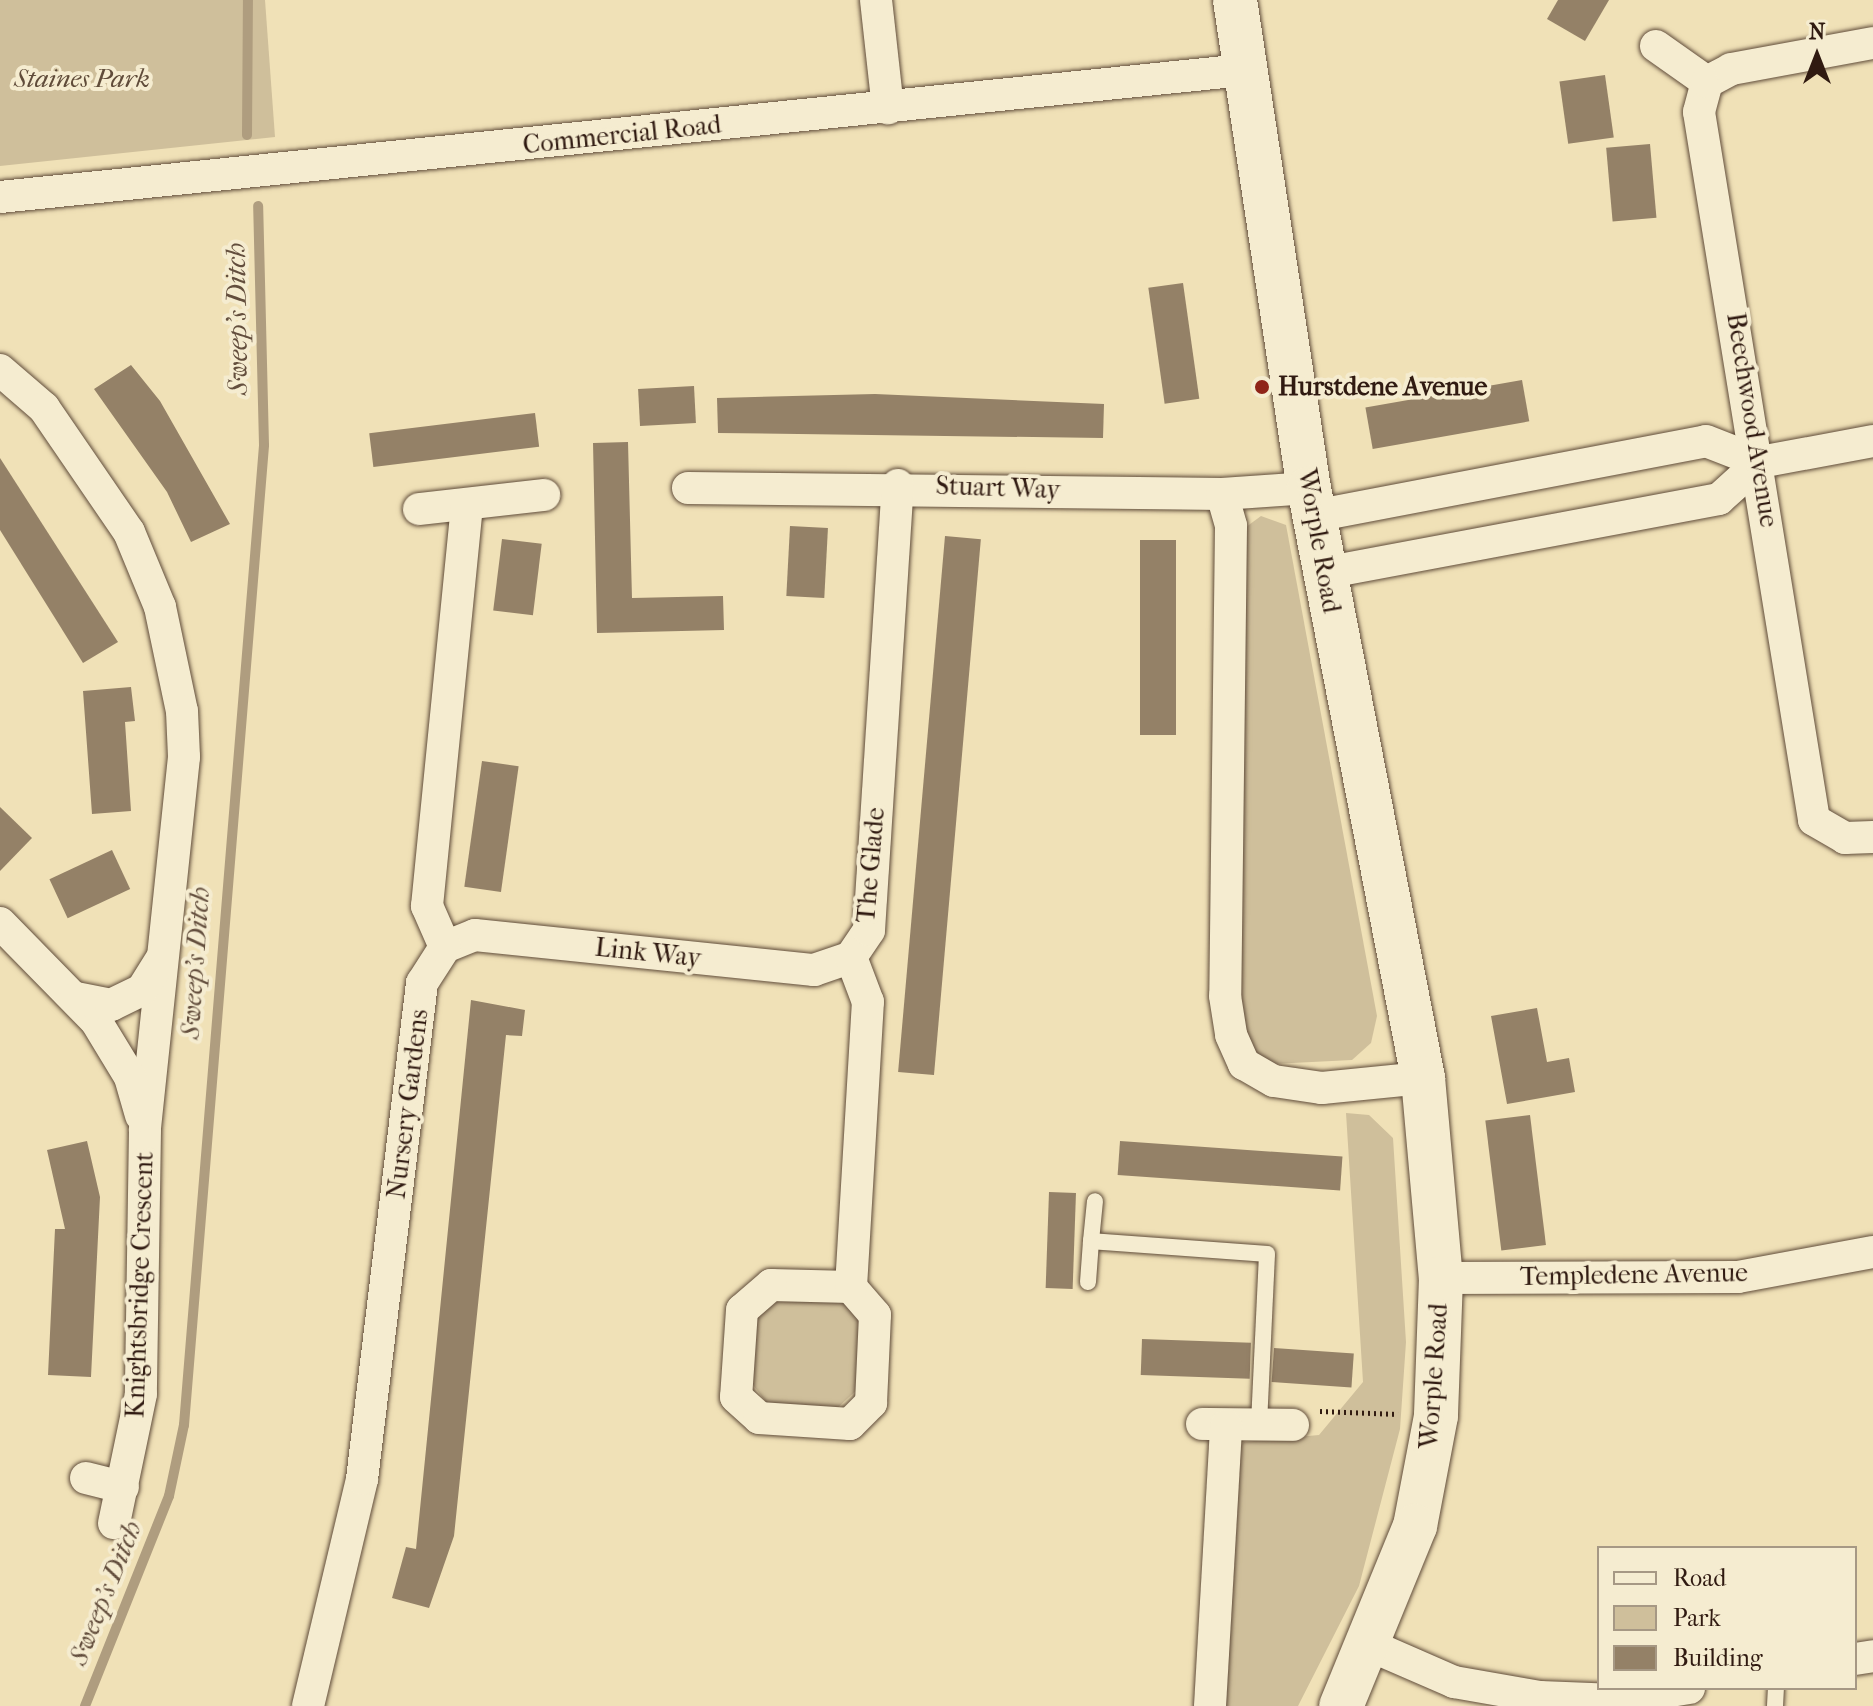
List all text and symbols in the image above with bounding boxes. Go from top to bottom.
north arrow [1777,16,1857,96]
text: N [1809,19,1825,45]
park label: Staines Park [14,63,150,95]
street label: Commercial Road [521,109,723,161]
water label: Sweep's Ditch [219,242,255,396]
street label: Beechwood Avenue [1720,310,1784,530]
place label: Hurstdene Avenue [1278,371,1487,403]
marker: Hurstdene Avenue [1253,378,1271,396]
street label: Worple Road [1291,467,1347,615]
street label: Stuart Way [935,470,1061,506]
street label: The Glade [850,806,892,924]
water label: Sweep's Ditch [173,886,217,1040]
street label: Link Way [593,932,703,974]
street label: Nursery Gardens [381,1007,435,1201]
street label: Knightsbridge Crescent [120,1151,160,1419]
street label: Templedene Avenue [1520,1257,1748,1293]
street label: Worple Road [1413,1302,1455,1450]
water label: Sweep's Ditch [61,1516,149,1670]
legend [1597,1546,1857,1690]
text: Road [1673,1564,1726,1592]
text: Park [1673,1604,1721,1632]
text: Building [1673,1644,1763,1672]

